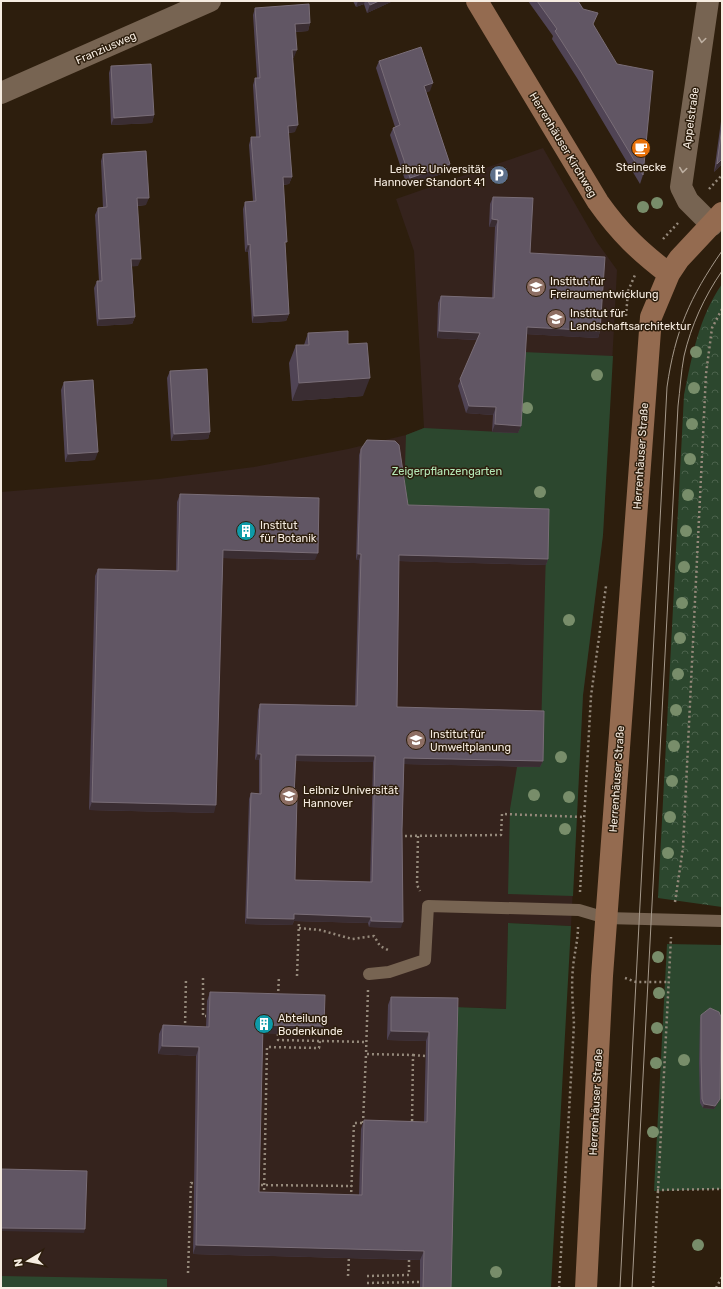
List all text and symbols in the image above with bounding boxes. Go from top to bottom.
street label: Franziusweg [74,29,138,67]
one-way arrow [698,37,707,43]
street label: Appelstraße [680,86,702,150]
street label: Herrenhäuser Kirchweg [526,90,600,200]
cafe icon: Steinecke [630,137,652,159]
place label: Steinecke [616,161,666,174]
place label: Leibniz Universität Hannover Standort 41 [374,163,486,189]
parking icon: Leibniz Universität Hannover Standort 41 [488,164,510,186]
one-way arrow [679,167,688,173]
place label: Institut für Freiraumentwicklung [550,275,659,301]
school or university icon: Institut für Freiraumentwicklung [525,276,547,298]
place label: Institut für Landschaftsarchitektur [570,307,692,333]
school or university icon: Institut für Landschaftsarchitektur [545,308,567,330]
street label: Herrenhäuser Straße [631,402,651,510]
park label: Zeigerpflanzengarten [392,465,502,478]
place label: Institut für Botanik [260,519,317,545]
building icon: Institut für Botanik [235,520,257,542]
street label: Herrenhäuser Straße [607,725,627,833]
place label: Institut für Umweltplanung [430,728,511,754]
school or university icon: Institut für Umweltplanung [405,729,427,751]
place label: Leibniz Universität Hannover [303,784,399,810]
school or university icon: Leibniz Universität Hannover [278,785,300,807]
place label: Abteilung Bodenkunde [278,1012,343,1038]
building icon: Abteilung Bodenkunde [253,1013,275,1035]
street label: Herrenhäuser Straße [587,1048,605,1156]
north arrow [8,1241,48,1281]
text: N [12,1258,26,1268]

